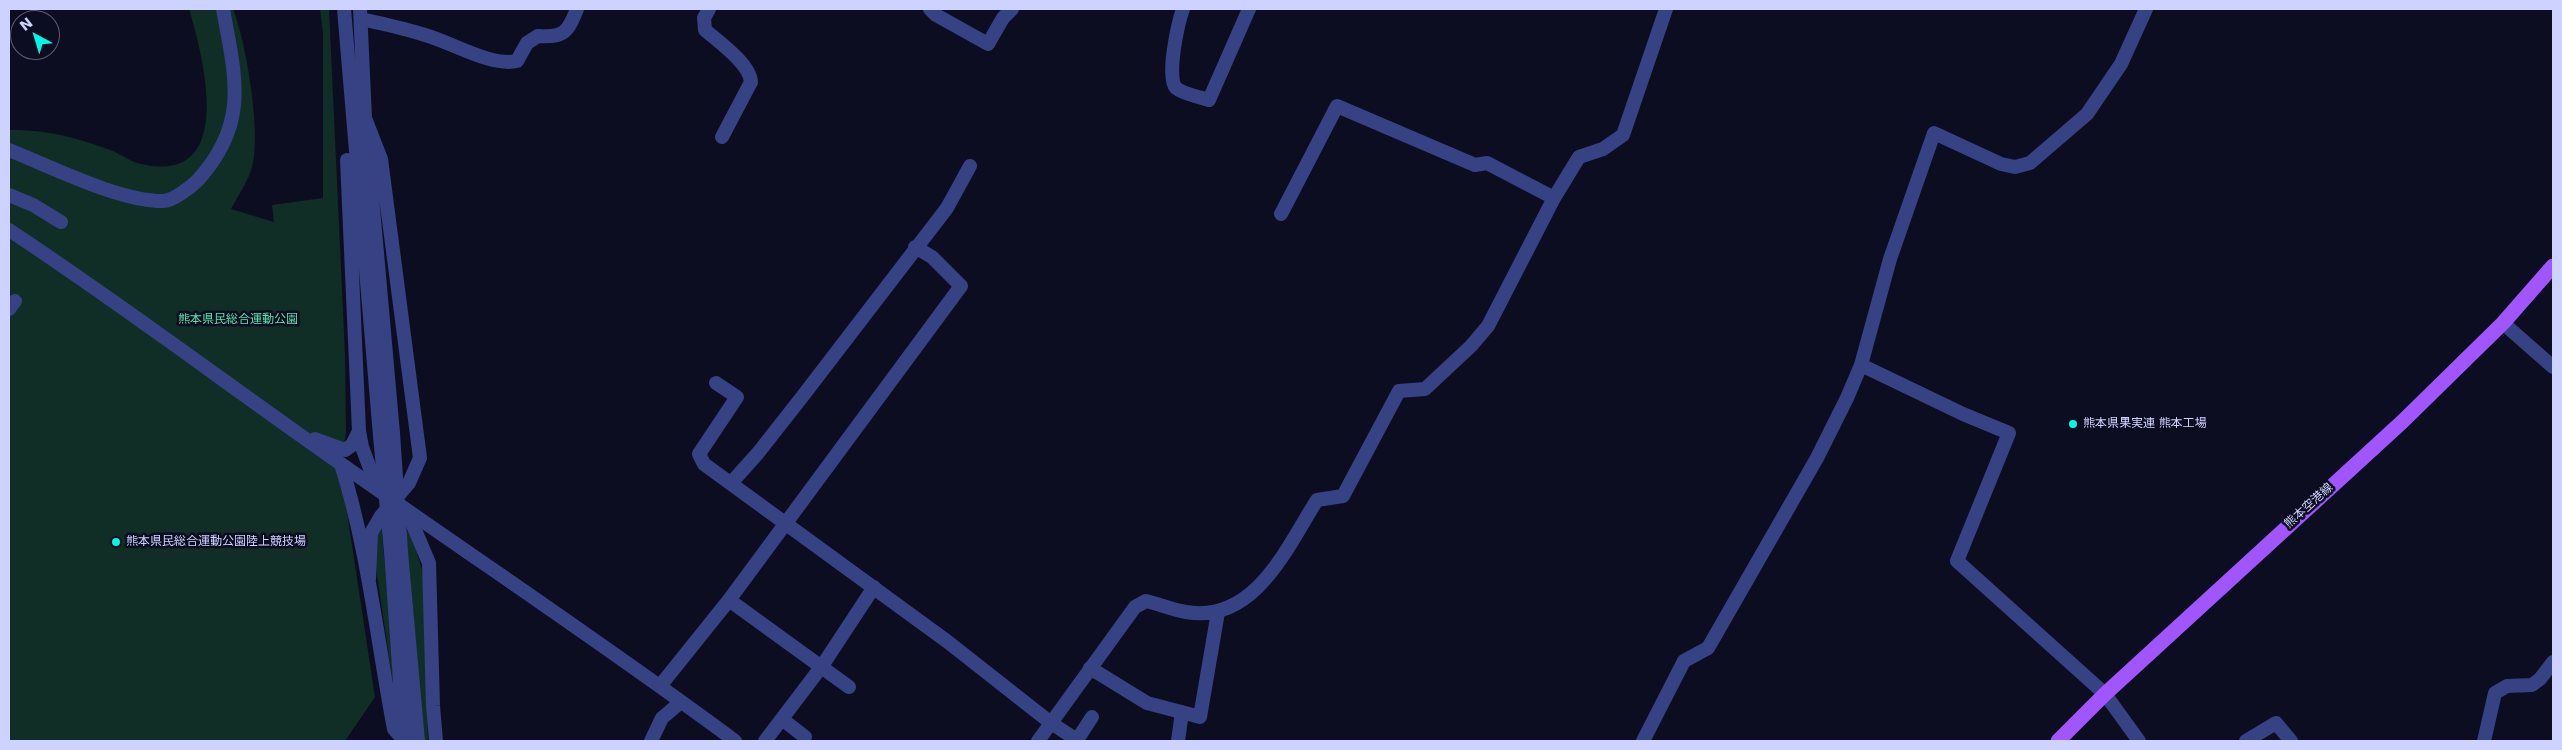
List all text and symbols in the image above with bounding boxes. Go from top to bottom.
north arrow [10,10,60,60]
text: N [17,14,36,34]
park label: 熊本県民総合運動公園 [178,313,298,327]
place label: 熊本県果実連 熊本工場 [2083,417,2207,431]
marker: 熊本県果実連 熊本工場 [2067,418,2079,430]
street label: 熊本空港線 [2282,481,2336,531]
place label: 熊本県民総合運動公園陸上競技場 [126,535,306,549]
marker: 熊本県民総合運動公園陸上競技場 [110,536,122,548]

